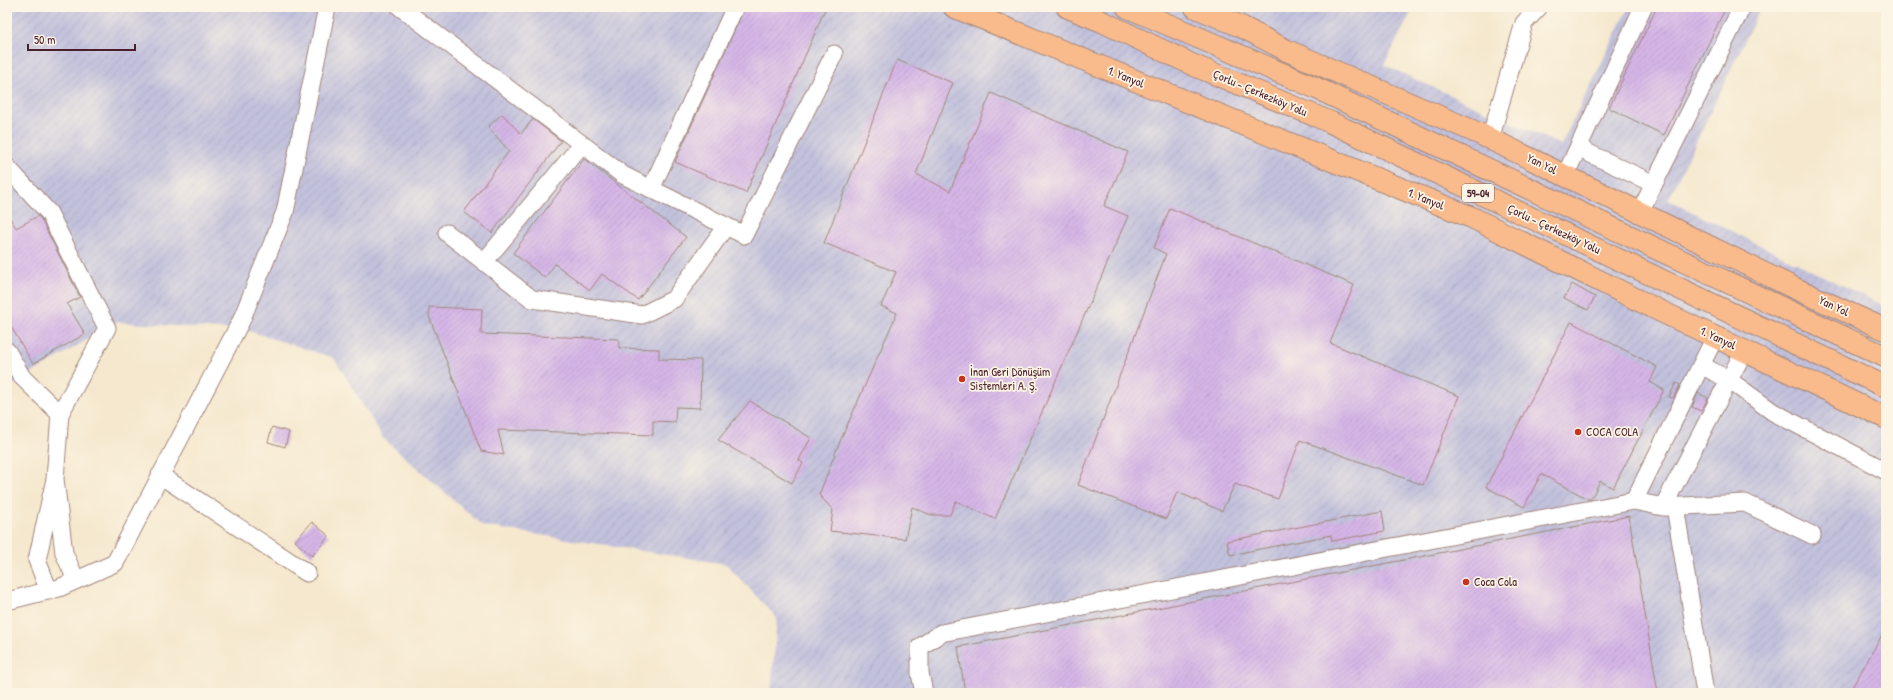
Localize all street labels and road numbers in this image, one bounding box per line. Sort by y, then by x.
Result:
street label: 1. Yanyol [1105,61,1148,92]
street label: Çorlu - Çerkezköy Yolu [1210,65,1310,120]
street label: Yan Yol [1524,149,1561,178]
street label: 1. Yanyol [1405,183,1448,214]
road number: 59-04 [1462,184,1494,202]
street label: Çorlu - Çerkezköy Yolu [1505,199,1604,258]
street label: Yan Yol [1816,291,1853,320]
street label: 1. Yanyol [1697,322,1740,354]

